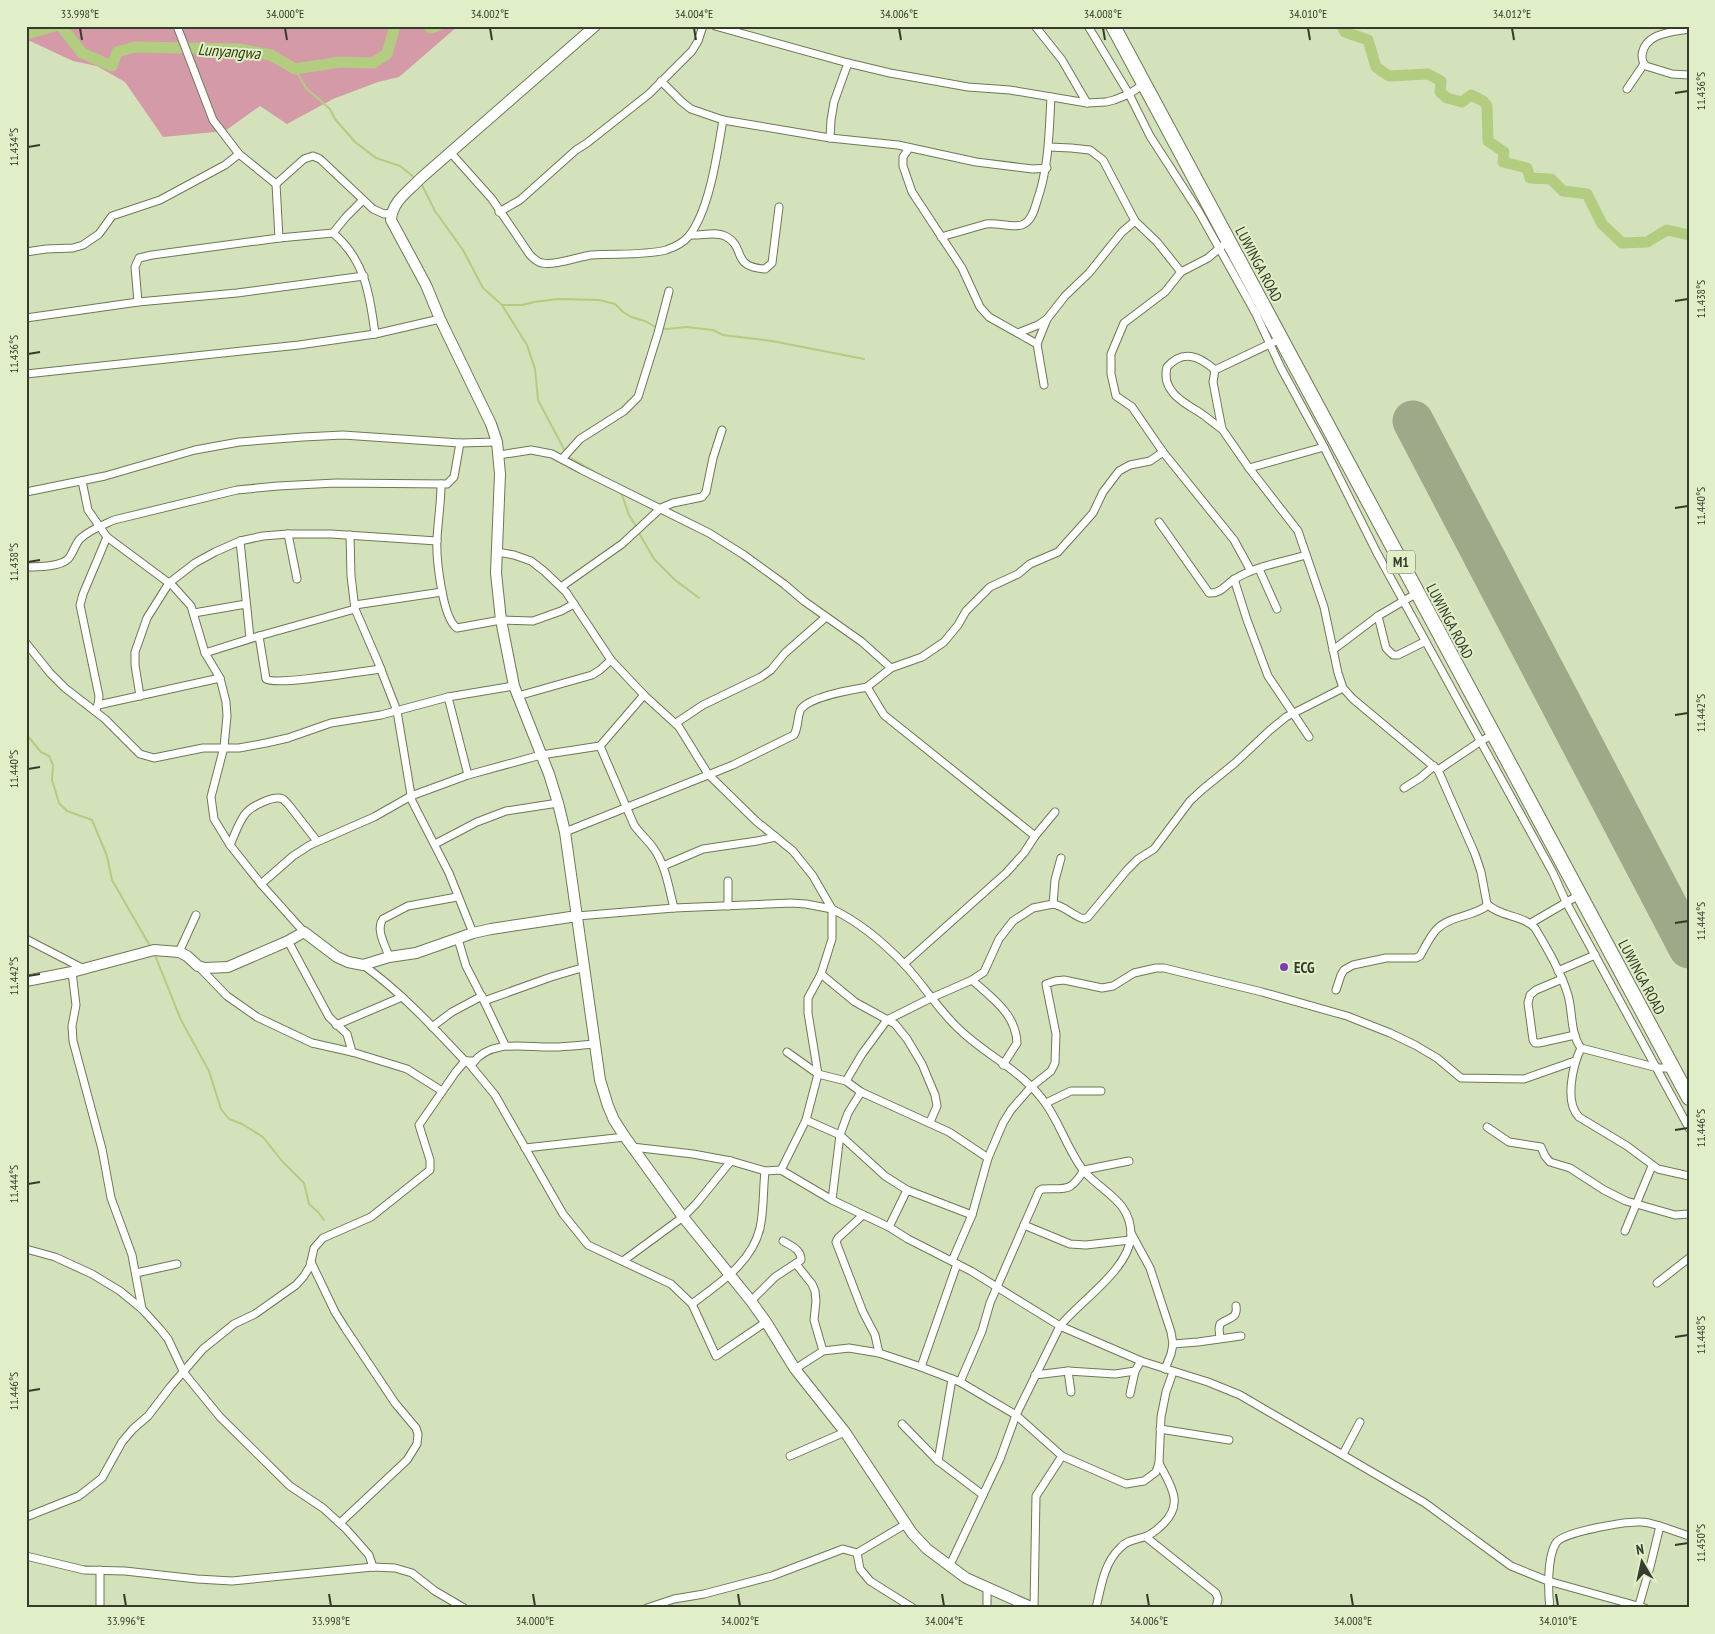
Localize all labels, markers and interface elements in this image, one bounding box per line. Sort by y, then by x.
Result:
text: 33.998°E [61,6,99,21]
text: 34.000°E [266,6,304,21]
text: 34.002°E [471,6,509,21]
text: 34.004°E [675,6,713,21]
text: 34.006°E [880,6,918,21]
text: 34.008°E [1084,6,1122,21]
text: 34.010°E [1289,6,1327,21]
text: 34.012°E [1493,6,1531,21]
water label: Lunyangwa [197,39,263,63]
text: 11.436°S [1693,72,1708,110]
text: 11.434°S [6,128,21,166]
street label: LUWINGA ROAD [1231,223,1287,305]
text: 11.438°S [1693,280,1708,318]
text: 11.436°S [6,335,21,373]
text: 11.440°S [1693,487,1708,525]
text: 11.438°S [6,543,21,581]
road number: M1 [1387,550,1415,574]
street label: LUWINGA ROAD [1422,580,1478,662]
text: 11.442°S [1693,694,1708,732]
text: 11.440°S [6,750,21,788]
text: 11.444°S [1693,902,1708,940]
street label: LUWINGA ROAD [1614,936,1670,1018]
text: 11.442°S [6,957,21,995]
place label: ECG [1294,958,1315,977]
marker: ECG [1278,961,1290,973]
text: 11.446°S [1693,1109,1708,1147]
text: 11.444°S [6,1165,21,1203]
text: 11.448°S [1693,1316,1708,1354]
text: 11.446°S [6,1372,21,1410]
text: 11.450°S [1693,1524,1708,1562]
north arrow [1618,1536,1668,1586]
text: N [1635,1540,1645,1559]
text: 33.996°E [107,1613,145,1628]
text: 33.998°E [312,1613,350,1628]
text: 34.000°E [516,1613,554,1628]
text: 34.002°E [721,1613,759,1628]
text: 34.004°E [925,1613,963,1628]
text: 34.006°E [1130,1613,1168,1628]
text: 34.008°E [1334,1613,1372,1628]
text: 34.010°E [1539,1613,1577,1628]

